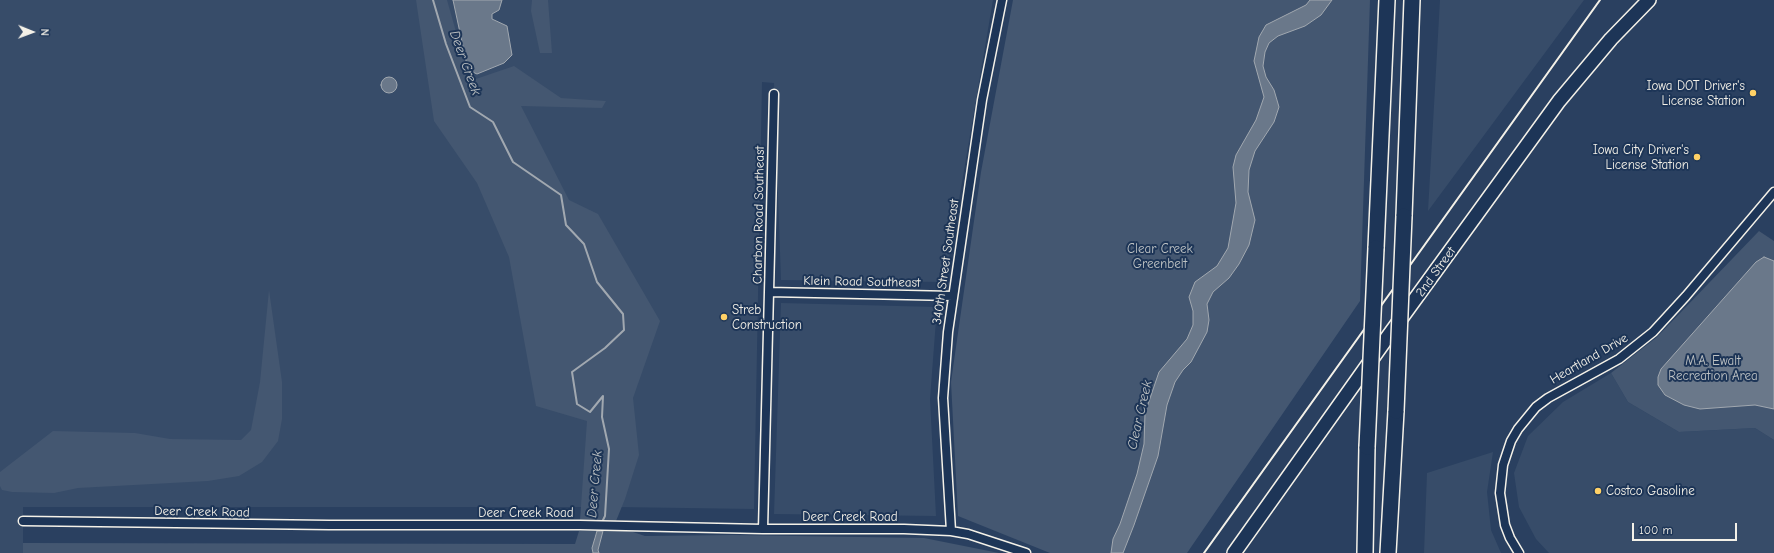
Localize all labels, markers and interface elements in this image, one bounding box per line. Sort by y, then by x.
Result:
north arrow [12,12,52,52]
water label: Deer Creek [446,28,484,98]
text: N [38,29,51,36]
place label: Iowa DOT Driver's License Station [1646,78,1745,109]
marker: Iowa DOT Driver's License Station [1748,88,1758,98]
place label: Iowa City Driver's License Station [1593,142,1689,173]
street label: Charbon Road Southeast [750,146,768,284]
marker: Iowa City Driver's License Station [1692,152,1702,162]
street label: 340th Street Southeast [929,198,963,326]
park label: Clear Creek Greenbelt [1127,241,1193,272]
street label: 2nd Street [1413,244,1459,300]
street label: Klein Road Southeast [803,273,921,291]
place label: Streb Construction [732,302,802,333]
marker: Streb Construction [719,312,729,322]
street label: Heartland Drive [1547,330,1631,388]
park label: M.A. Ewalt Recreation Area [1668,353,1758,384]
water label: Clear Creek [1124,379,1156,451]
water label: Deer Creek [584,450,606,518]
place label: Costco Gasoline [1606,483,1695,499]
marker: Costco Gasoline [1593,486,1603,496]
street label: Deer Creek Road [154,503,250,521]
street label: Deer Creek Road [478,505,574,521]
street label: Deer Creek Road [802,509,898,525]
scale bar [1634,515,1739,541]
text: 100 m [1639,523,1672,537]

